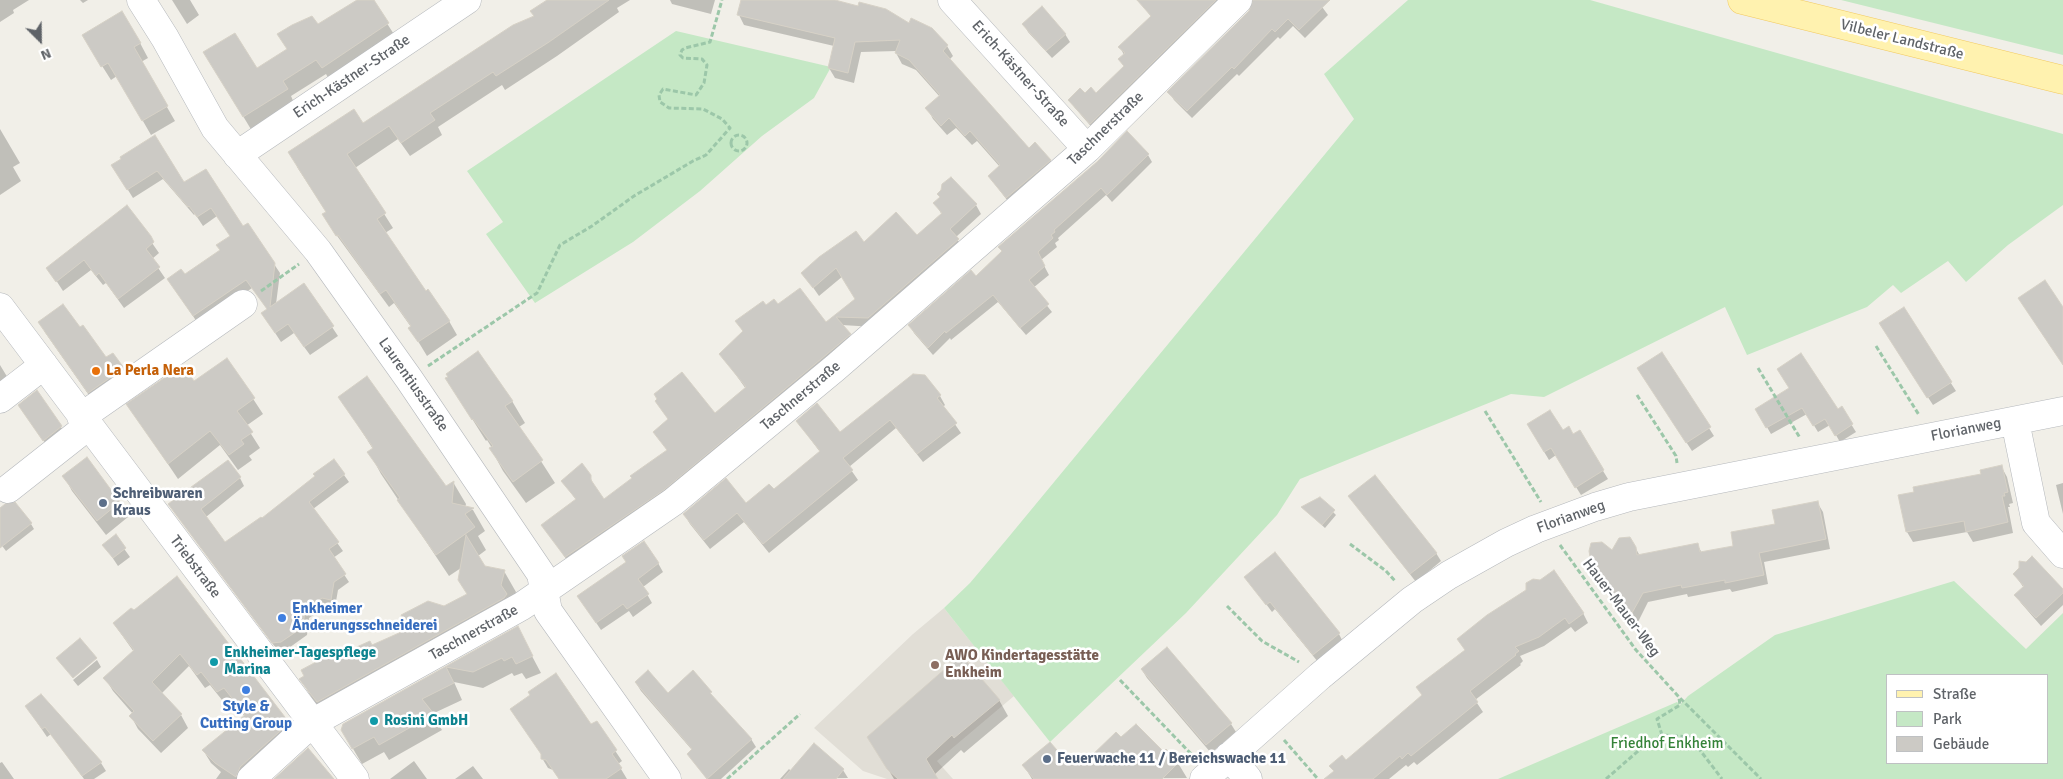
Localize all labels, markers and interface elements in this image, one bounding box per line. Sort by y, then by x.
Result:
north arrow [15,15,65,65]
street label: Vilbeler Landstraße [1839,16,1965,64]
street label: Erich-Kästner-Straße [967,17,1073,131]
street label: Erich-Kästner-Straße [290,31,414,123]
text: N [38,45,54,64]
street label: Taschnerstraße [1064,88,1148,170]
street label: Laurentiusstraße [374,335,452,435]
street label: Taschnerstraße [757,357,845,435]
place label: La Perla Nera [106,362,194,380]
marker: La Perla Nera [90,365,102,377]
street label: Florianweg [1929,414,2003,446]
place label: Schreibwaren Kraus [113,485,203,520]
street label: Florianweg [1534,496,1608,538]
marker: Schreibwaren Kraus [97,497,109,509]
street label: Triebstraße [166,532,224,602]
street label: Hauer-Mauer-Weg [1578,555,1664,661]
place label: Enkheimer Änderungsschneiderei [292,600,438,635]
street label: Taschnerstraße [427,601,521,665]
marker: Enkheimer Änderungsschneiderei [276,612,288,624]
place label: Enkheimer-Tagespflege Marina [224,644,376,679]
place label: AWO Kindertagesstätte Enkheim [945,647,1099,682]
marker: Enkheimer-Tagespflege Marina [208,656,220,668]
marker: AWO Kindertagesstätte Enkheim [929,659,941,671]
legend [1886,674,2048,764]
marker: Style & Cutting Group [240,684,252,696]
text: Straße [1933,685,1977,703]
place label: Style & Cutting Group [200,698,292,733]
text: Park [1933,710,1962,728]
place label: Rosini GmbH [384,712,468,730]
marker: Rosini GmbH [368,715,380,727]
park label: Friedhof Enkheim [1611,735,1723,753]
text: Gebäude [1933,735,1989,753]
place label: Feuerwache 11 / Bereichswache 11 [1057,750,1286,768]
marker: Feuerwache 11 / Bereichswache 11 [1041,753,1053,765]

